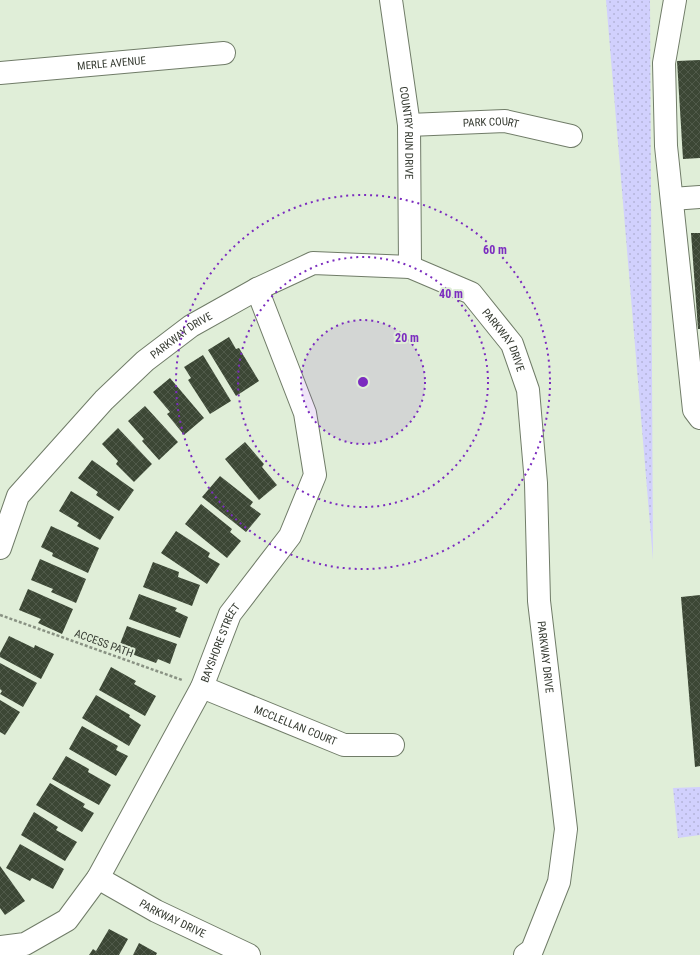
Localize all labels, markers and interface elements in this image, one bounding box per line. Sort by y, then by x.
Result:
street label: MERLE AVENUE [77,54,147,73]
street label: COUNTRY RUN DRIVE [397,86,415,180]
street label: PARK COURT [463,115,520,131]
text: 60 m [483,243,507,257]
text: 40 m [439,287,463,301]
street label: PARKWAY DRIVE [479,306,527,374]
street label: PARKWAY DRIVE [148,309,215,362]
text: 20 m [395,331,419,345]
centre of rings [356,375,370,389]
street label: BAYSHORE STREET [198,601,243,684]
street label: PARKWAY DRIVE [534,620,556,694]
street label: ACCESS PATH [73,627,135,660]
street label: MCCLELLAN COURT [252,703,339,748]
street label: PARKWAY DRIVE [137,897,208,941]

